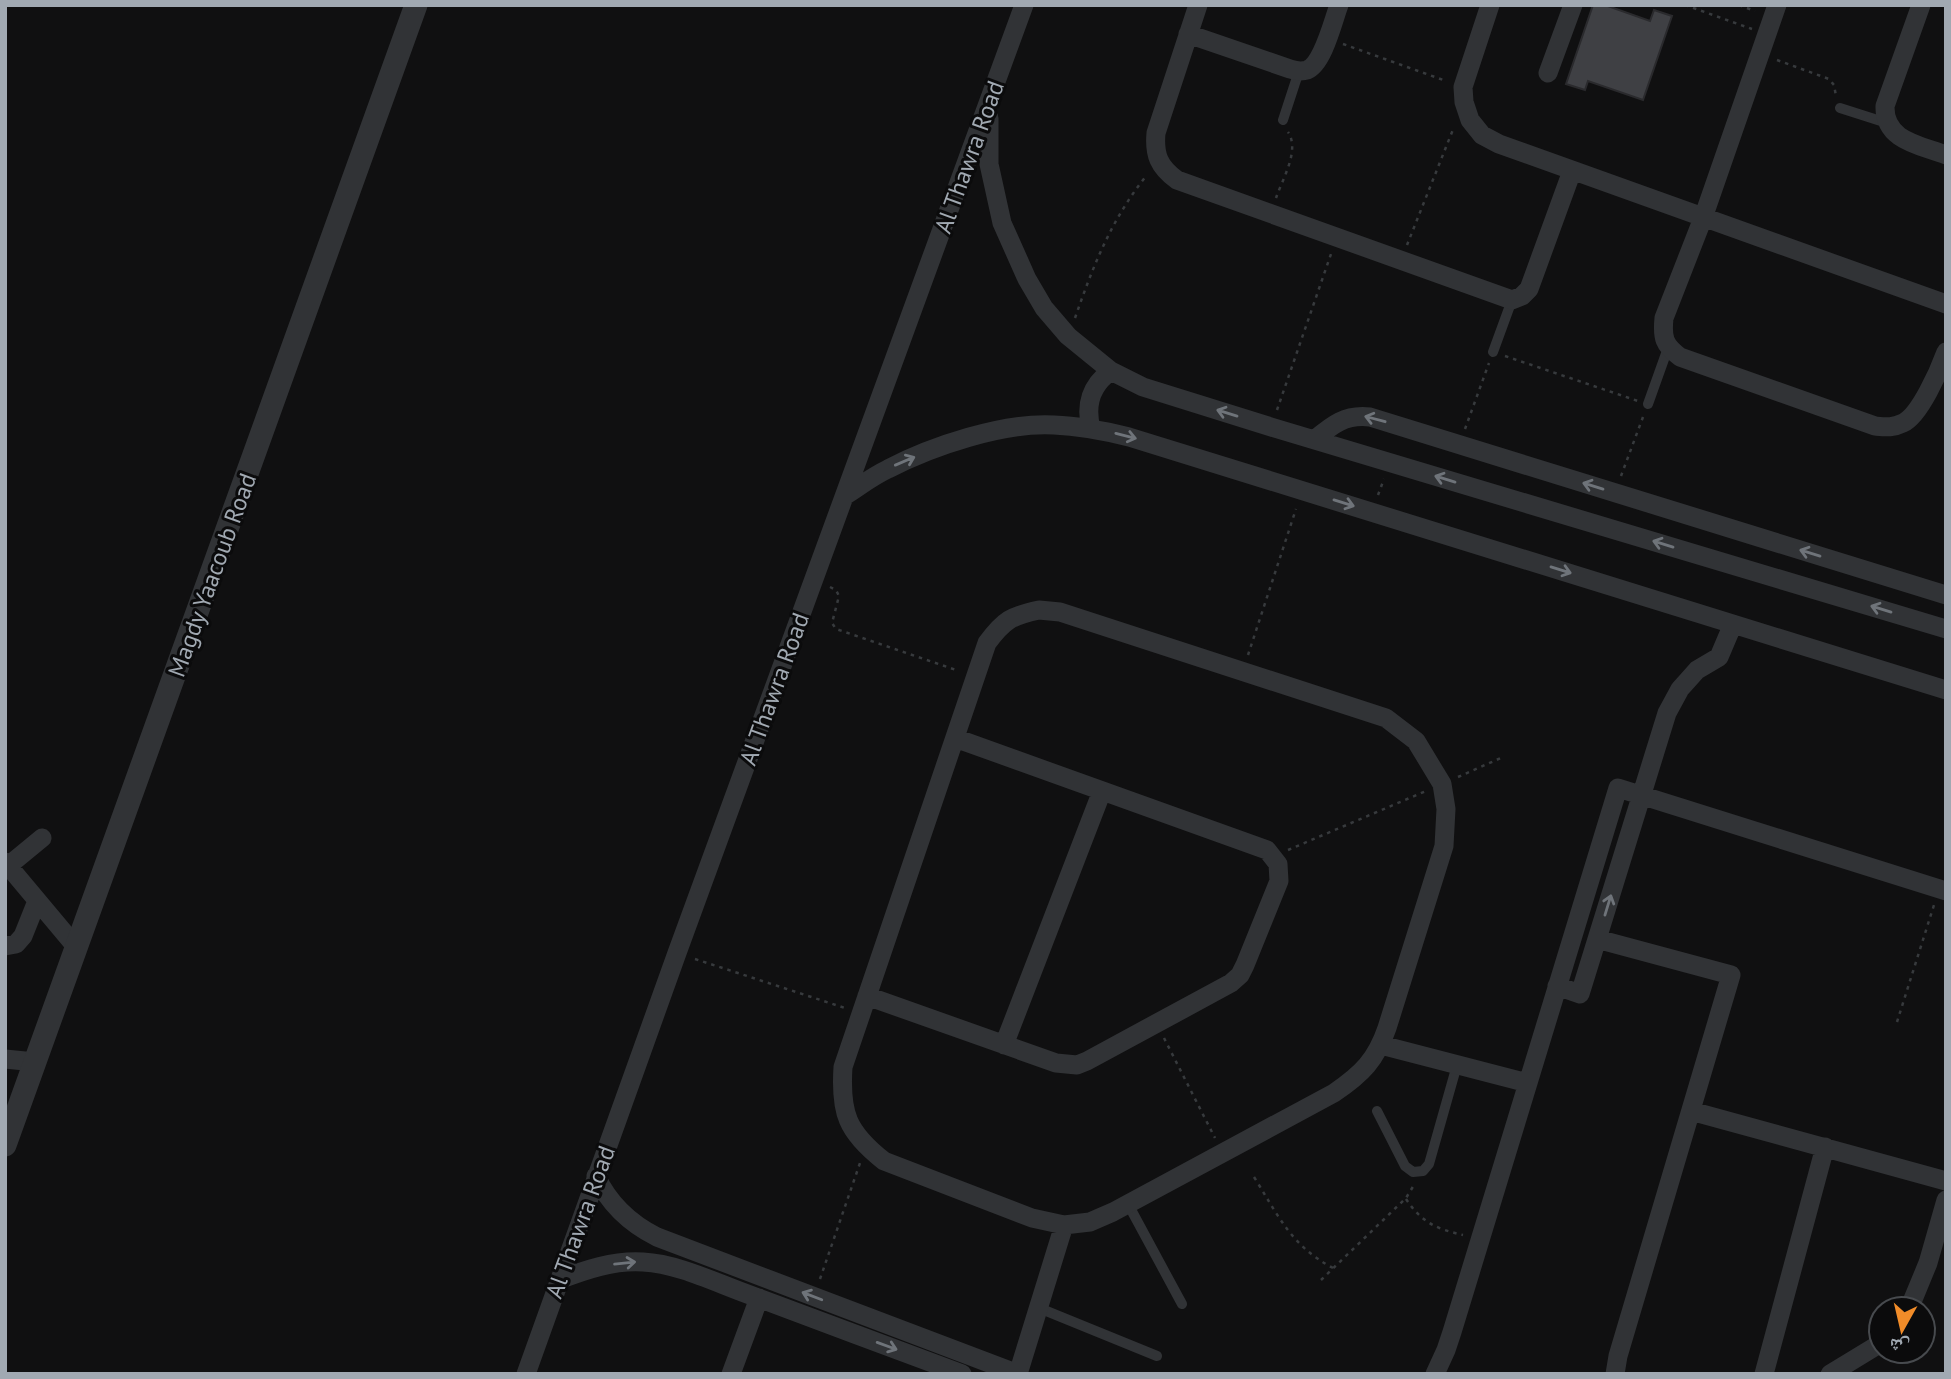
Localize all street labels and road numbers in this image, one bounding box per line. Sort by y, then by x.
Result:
street label: Al Thawra Road [927,77,1011,237]
street label: Magdy Yaacoub Road [161,469,263,681]
street label: Al Thawra Road [732,609,816,769]
street label: Al Thawra Road [538,1142,622,1302]

